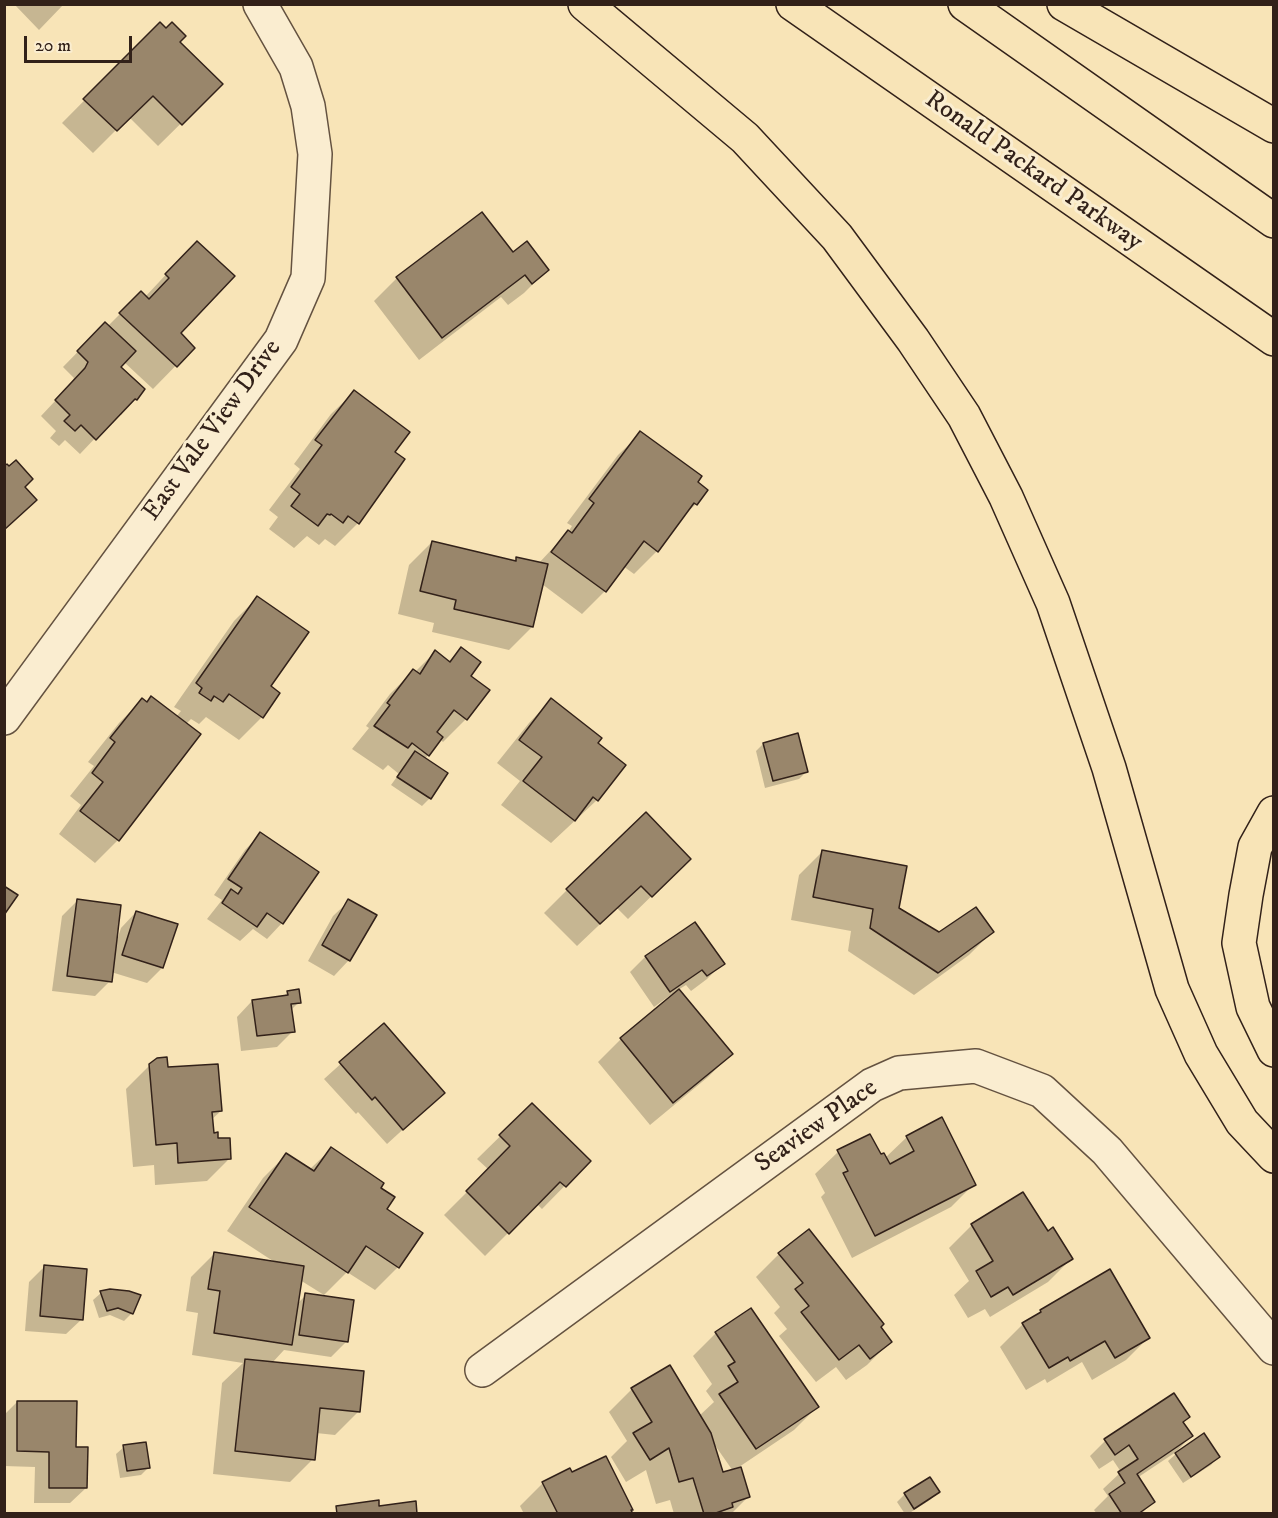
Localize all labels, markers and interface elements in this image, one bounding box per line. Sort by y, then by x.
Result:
scale bar [27,24,135,62]
text: 20 m [35,35,71,57]
street label: Ronald Packard Parkway [918,85,1148,259]
street label: East Vale View Drive [137,335,289,527]
street label: Seaview Place [750,1073,884,1181]

